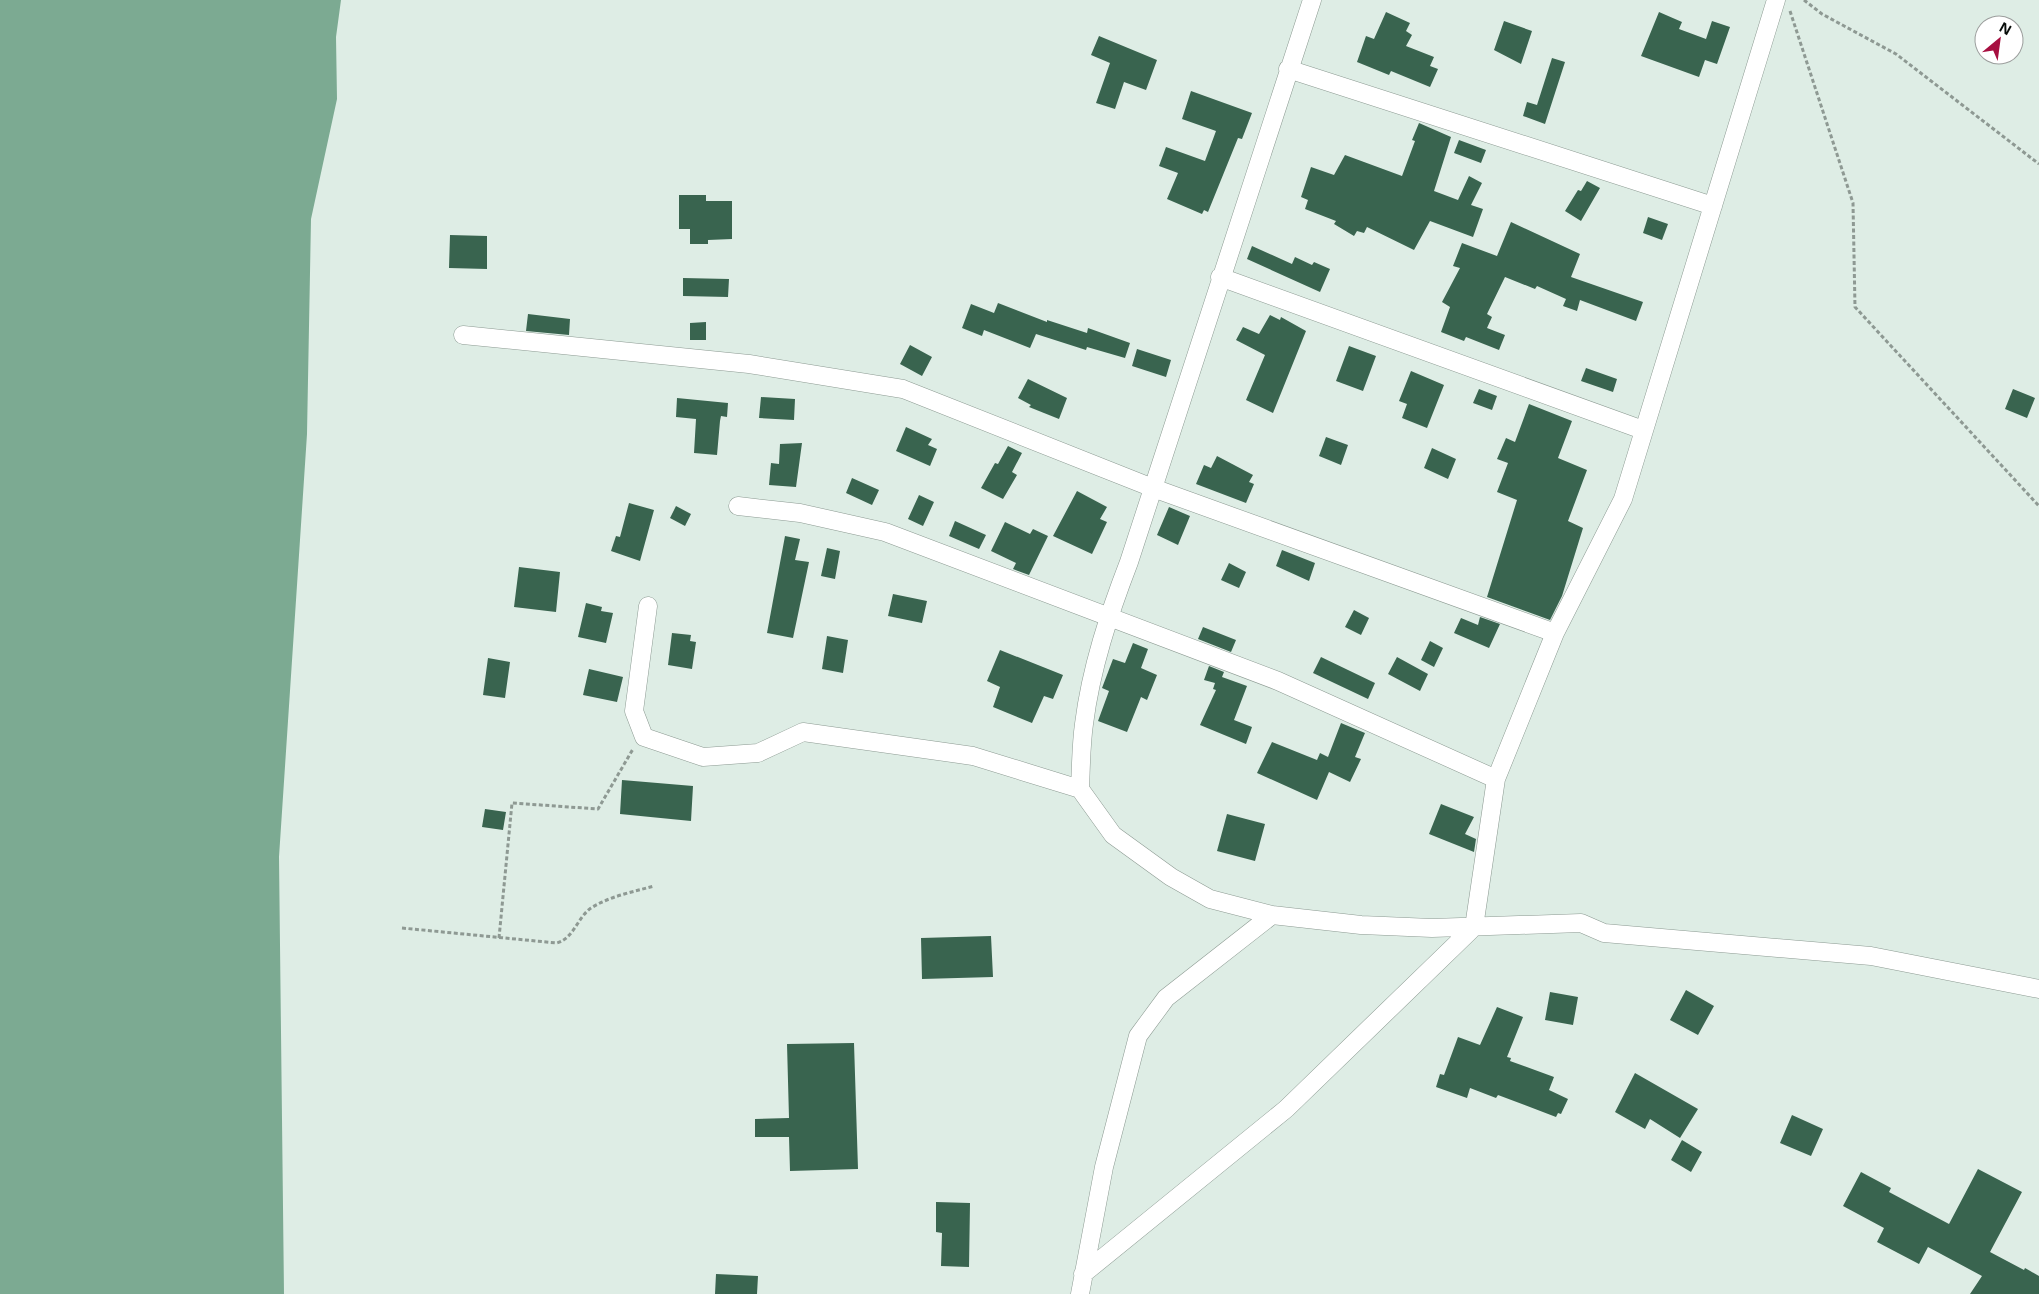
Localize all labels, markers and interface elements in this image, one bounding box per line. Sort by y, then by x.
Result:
north arrow [1974,15,2024,65]
text: N [1996,17,2015,39]

